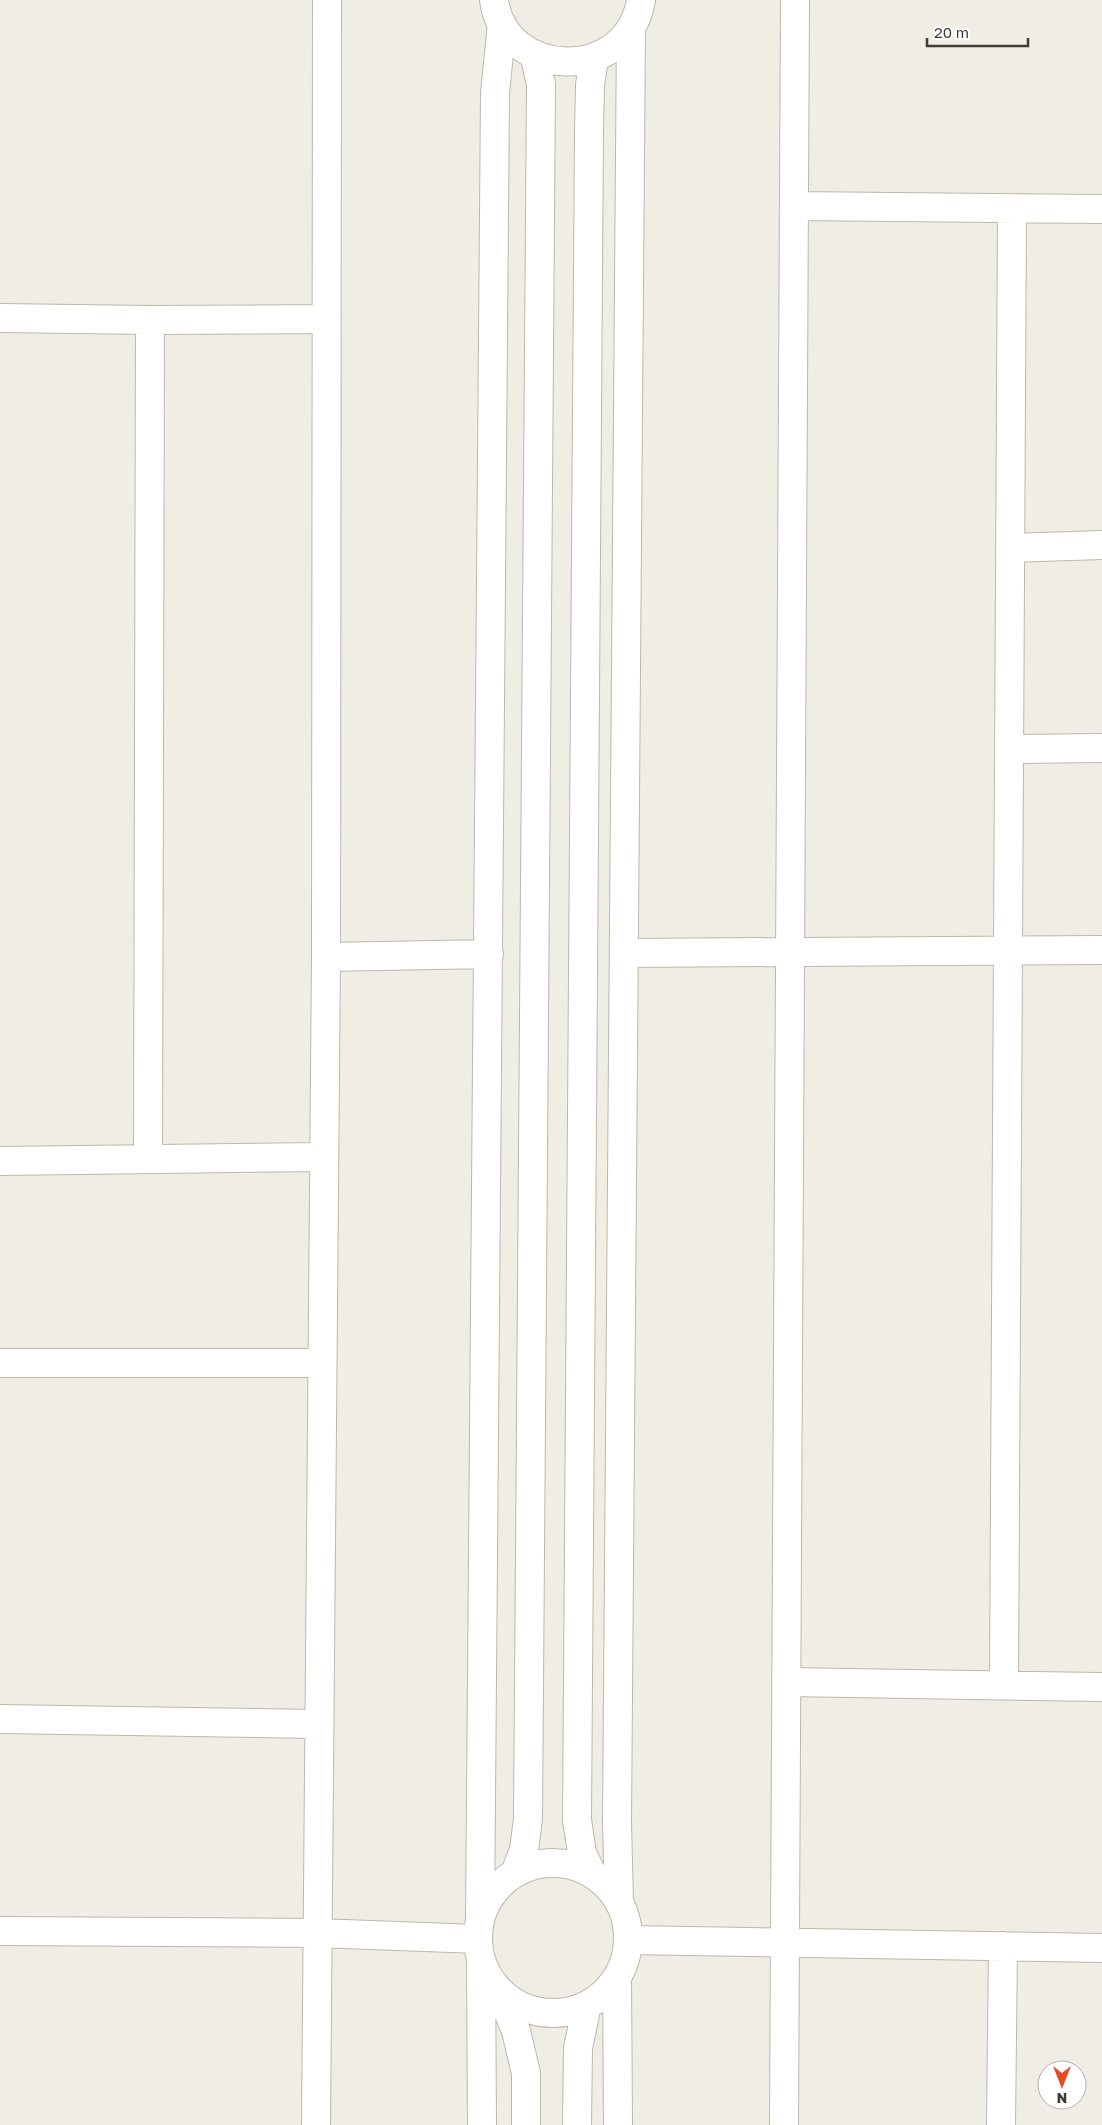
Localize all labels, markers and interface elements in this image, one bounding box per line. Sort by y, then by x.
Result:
scale bar [927,15,1028,47]
text: 20 m [934,23,969,41]
north arrow [1037,2060,1087,2110]
text: N [1057,2090,1067,2107]

